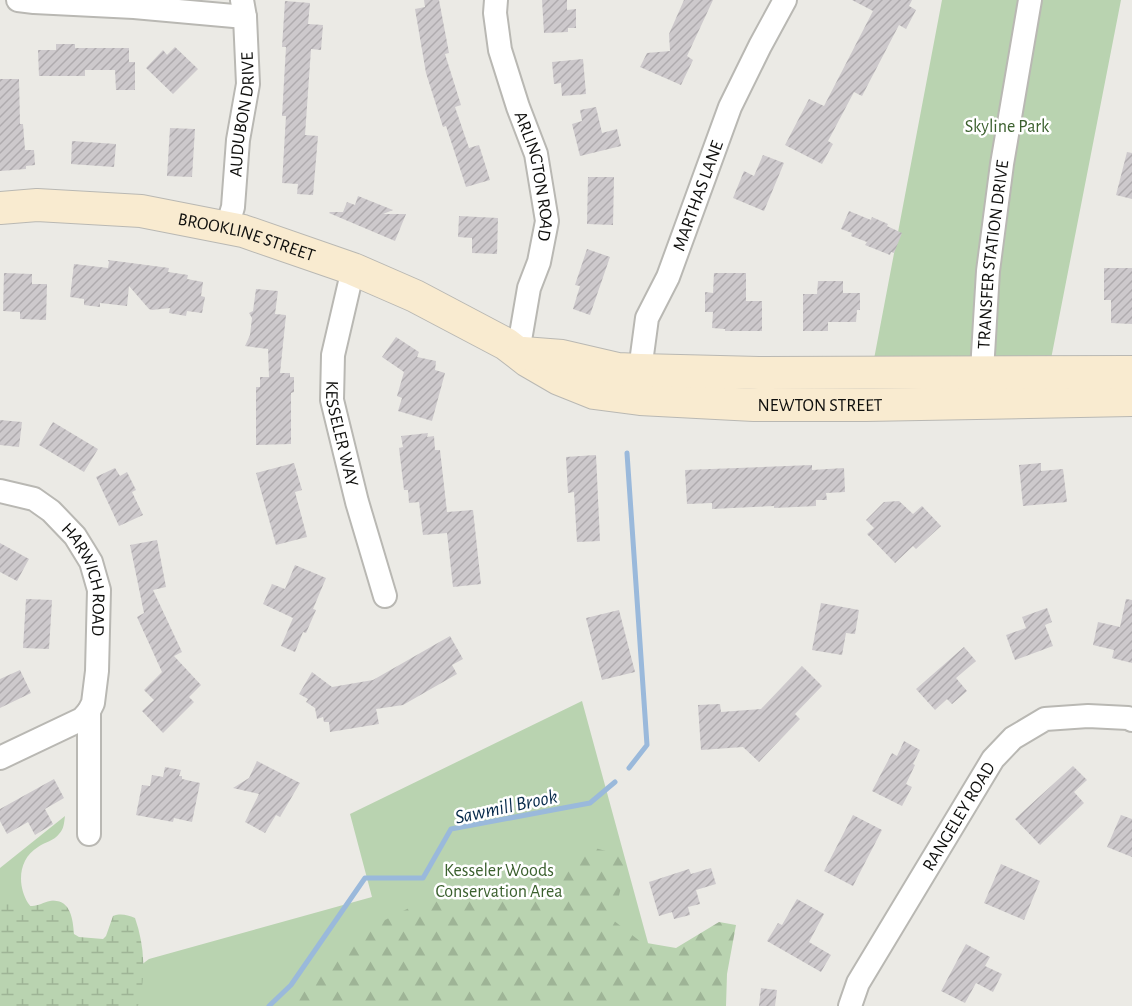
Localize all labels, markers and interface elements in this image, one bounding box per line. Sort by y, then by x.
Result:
street label: AUDUBON DRIVE [227,51,258,178]
street label: ARLINGTON ROAD [510,109,555,242]
park label: Skyline Park [965,118,1050,136]
street label: MARTHAS LANE [670,138,727,254]
street label: TRANSFER STATION DRIVE [975,159,1012,350]
street label: BROOKLINE STREET [176,210,317,265]
street label: KESSELER WAY [322,380,361,489]
street label: NEWTON STREET [757,397,883,415]
street label: HARWICH ROAD [58,520,107,636]
street label: RANGELEY ROAD [920,759,999,874]
water label: Sawmill Brook [453,786,559,828]
park label: Kesseler Woods Conservation Area [435,862,563,901]

